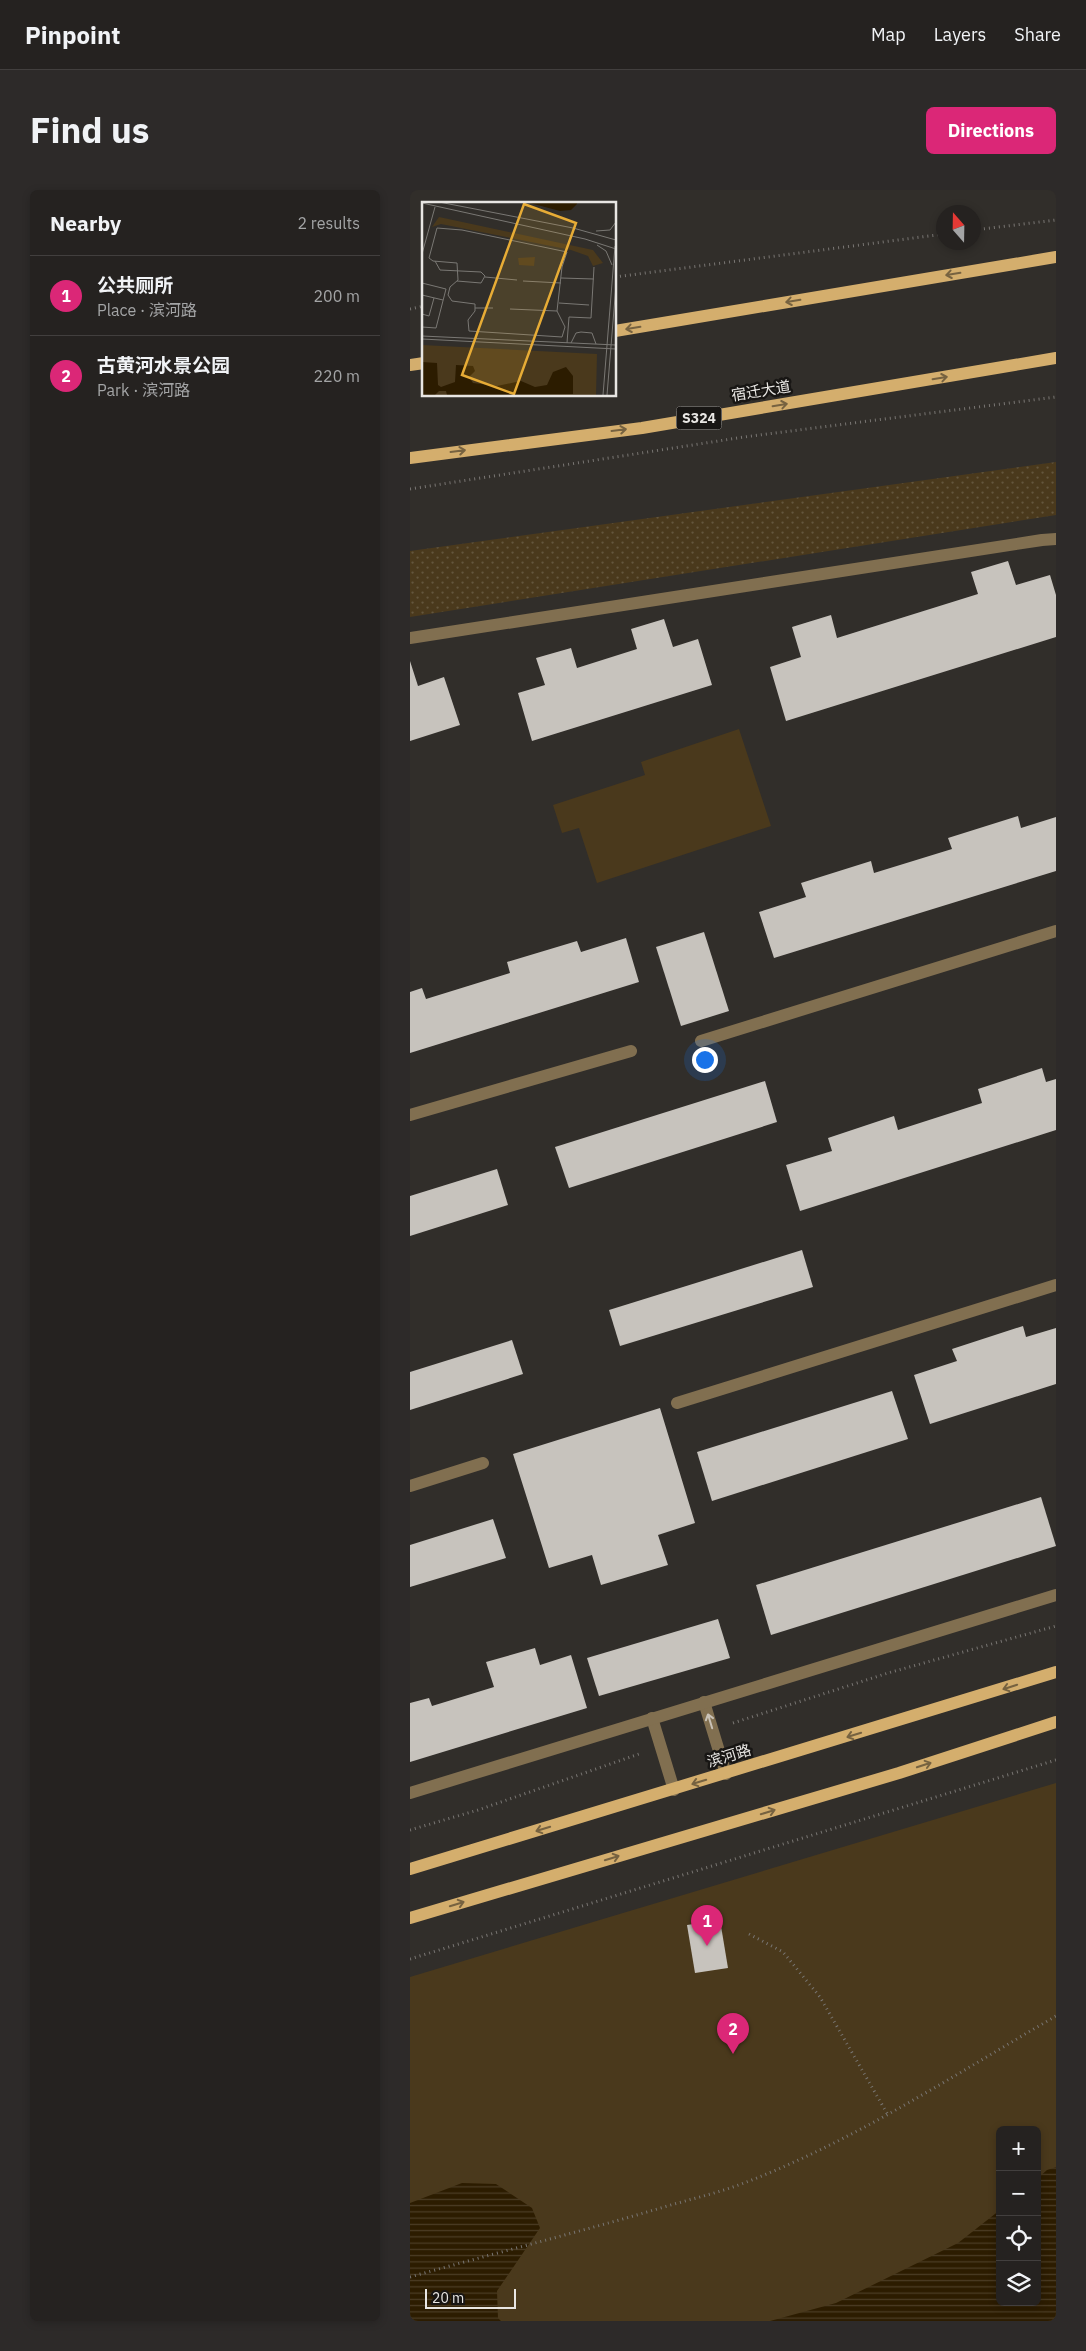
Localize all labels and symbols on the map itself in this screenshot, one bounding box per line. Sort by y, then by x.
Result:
inset map [422,202,616,396]
north arrow [936,205,981,250]
one-way arrow [946,270,962,280]
one-way arrow [785,296,801,306]
one-way arrow [625,323,641,333]
one-way arrow [932,372,948,382]
street label: 宿迁大道 [730,376,792,405]
one-way arrow [772,399,788,409]
road number: S324 [676,407,722,430]
one-way arrow [611,425,627,435]
one-way arrow [450,446,466,456]
your location [692,1047,718,1073]
one-way arrow [1002,1682,1018,1692]
one-way arrow [704,1714,714,1730]
one-way arrow [847,1731,863,1741]
street label: 滨河路 [705,1740,753,1771]
one-way arrow [915,1759,931,1769]
one-way arrow [691,1778,707,1788]
one-way arrow [760,1806,776,1816]
one-way arrow [536,1825,552,1835]
one-way arrow [604,1853,620,1863]
one-way arrow [448,1899,464,1909]
pin: 1 [691,1905,723,1946]
pin: 2 [717,2013,749,2054]
scale bar [425,2286,516,2309]

